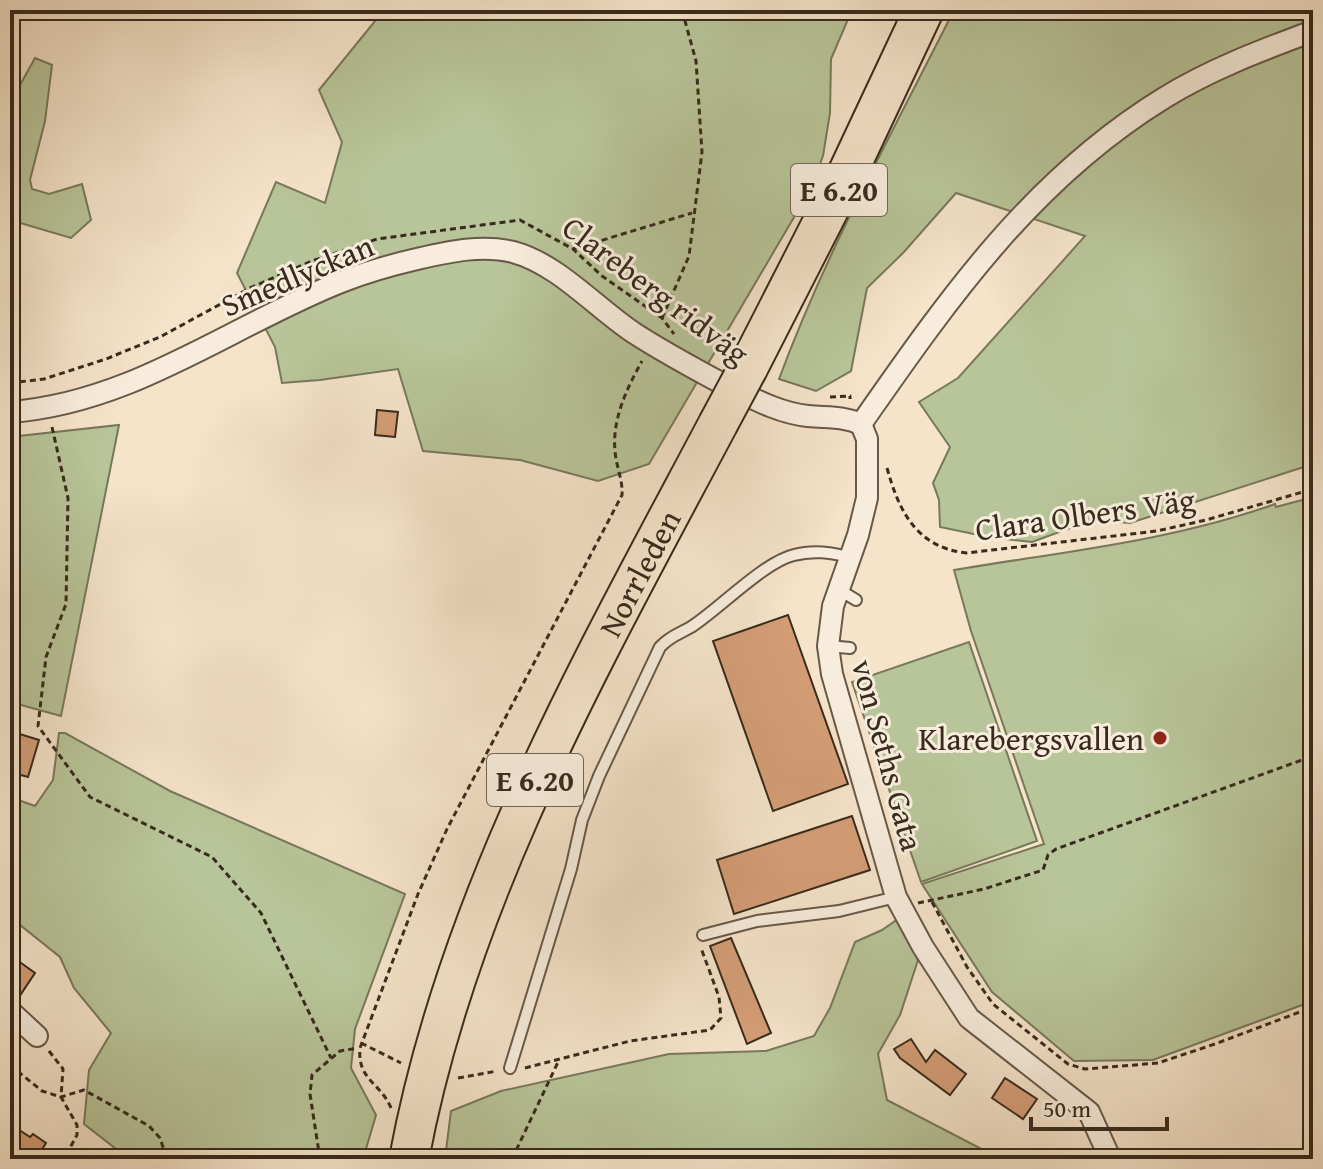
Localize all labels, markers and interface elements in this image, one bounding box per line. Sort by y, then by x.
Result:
road number: E 6.20 [791,164,887,216]
street label: Clareberg ridväg [553,204,759,376]
street label: Smedlyckan [213,222,381,328]
street label: Clara Olbers Väg [972,475,1198,553]
street label: Norrleden [586,501,692,645]
street label: von Seths Gata [840,654,936,856]
place label: Klarebergsvallen [918,715,1144,762]
marker: Klarebergsvallen [1151,729,1169,747]
road number: E 6.20 [487,754,583,806]
scale bar [1031,1081,1167,1131]
text: 50 m [1043,1091,1091,1126]

